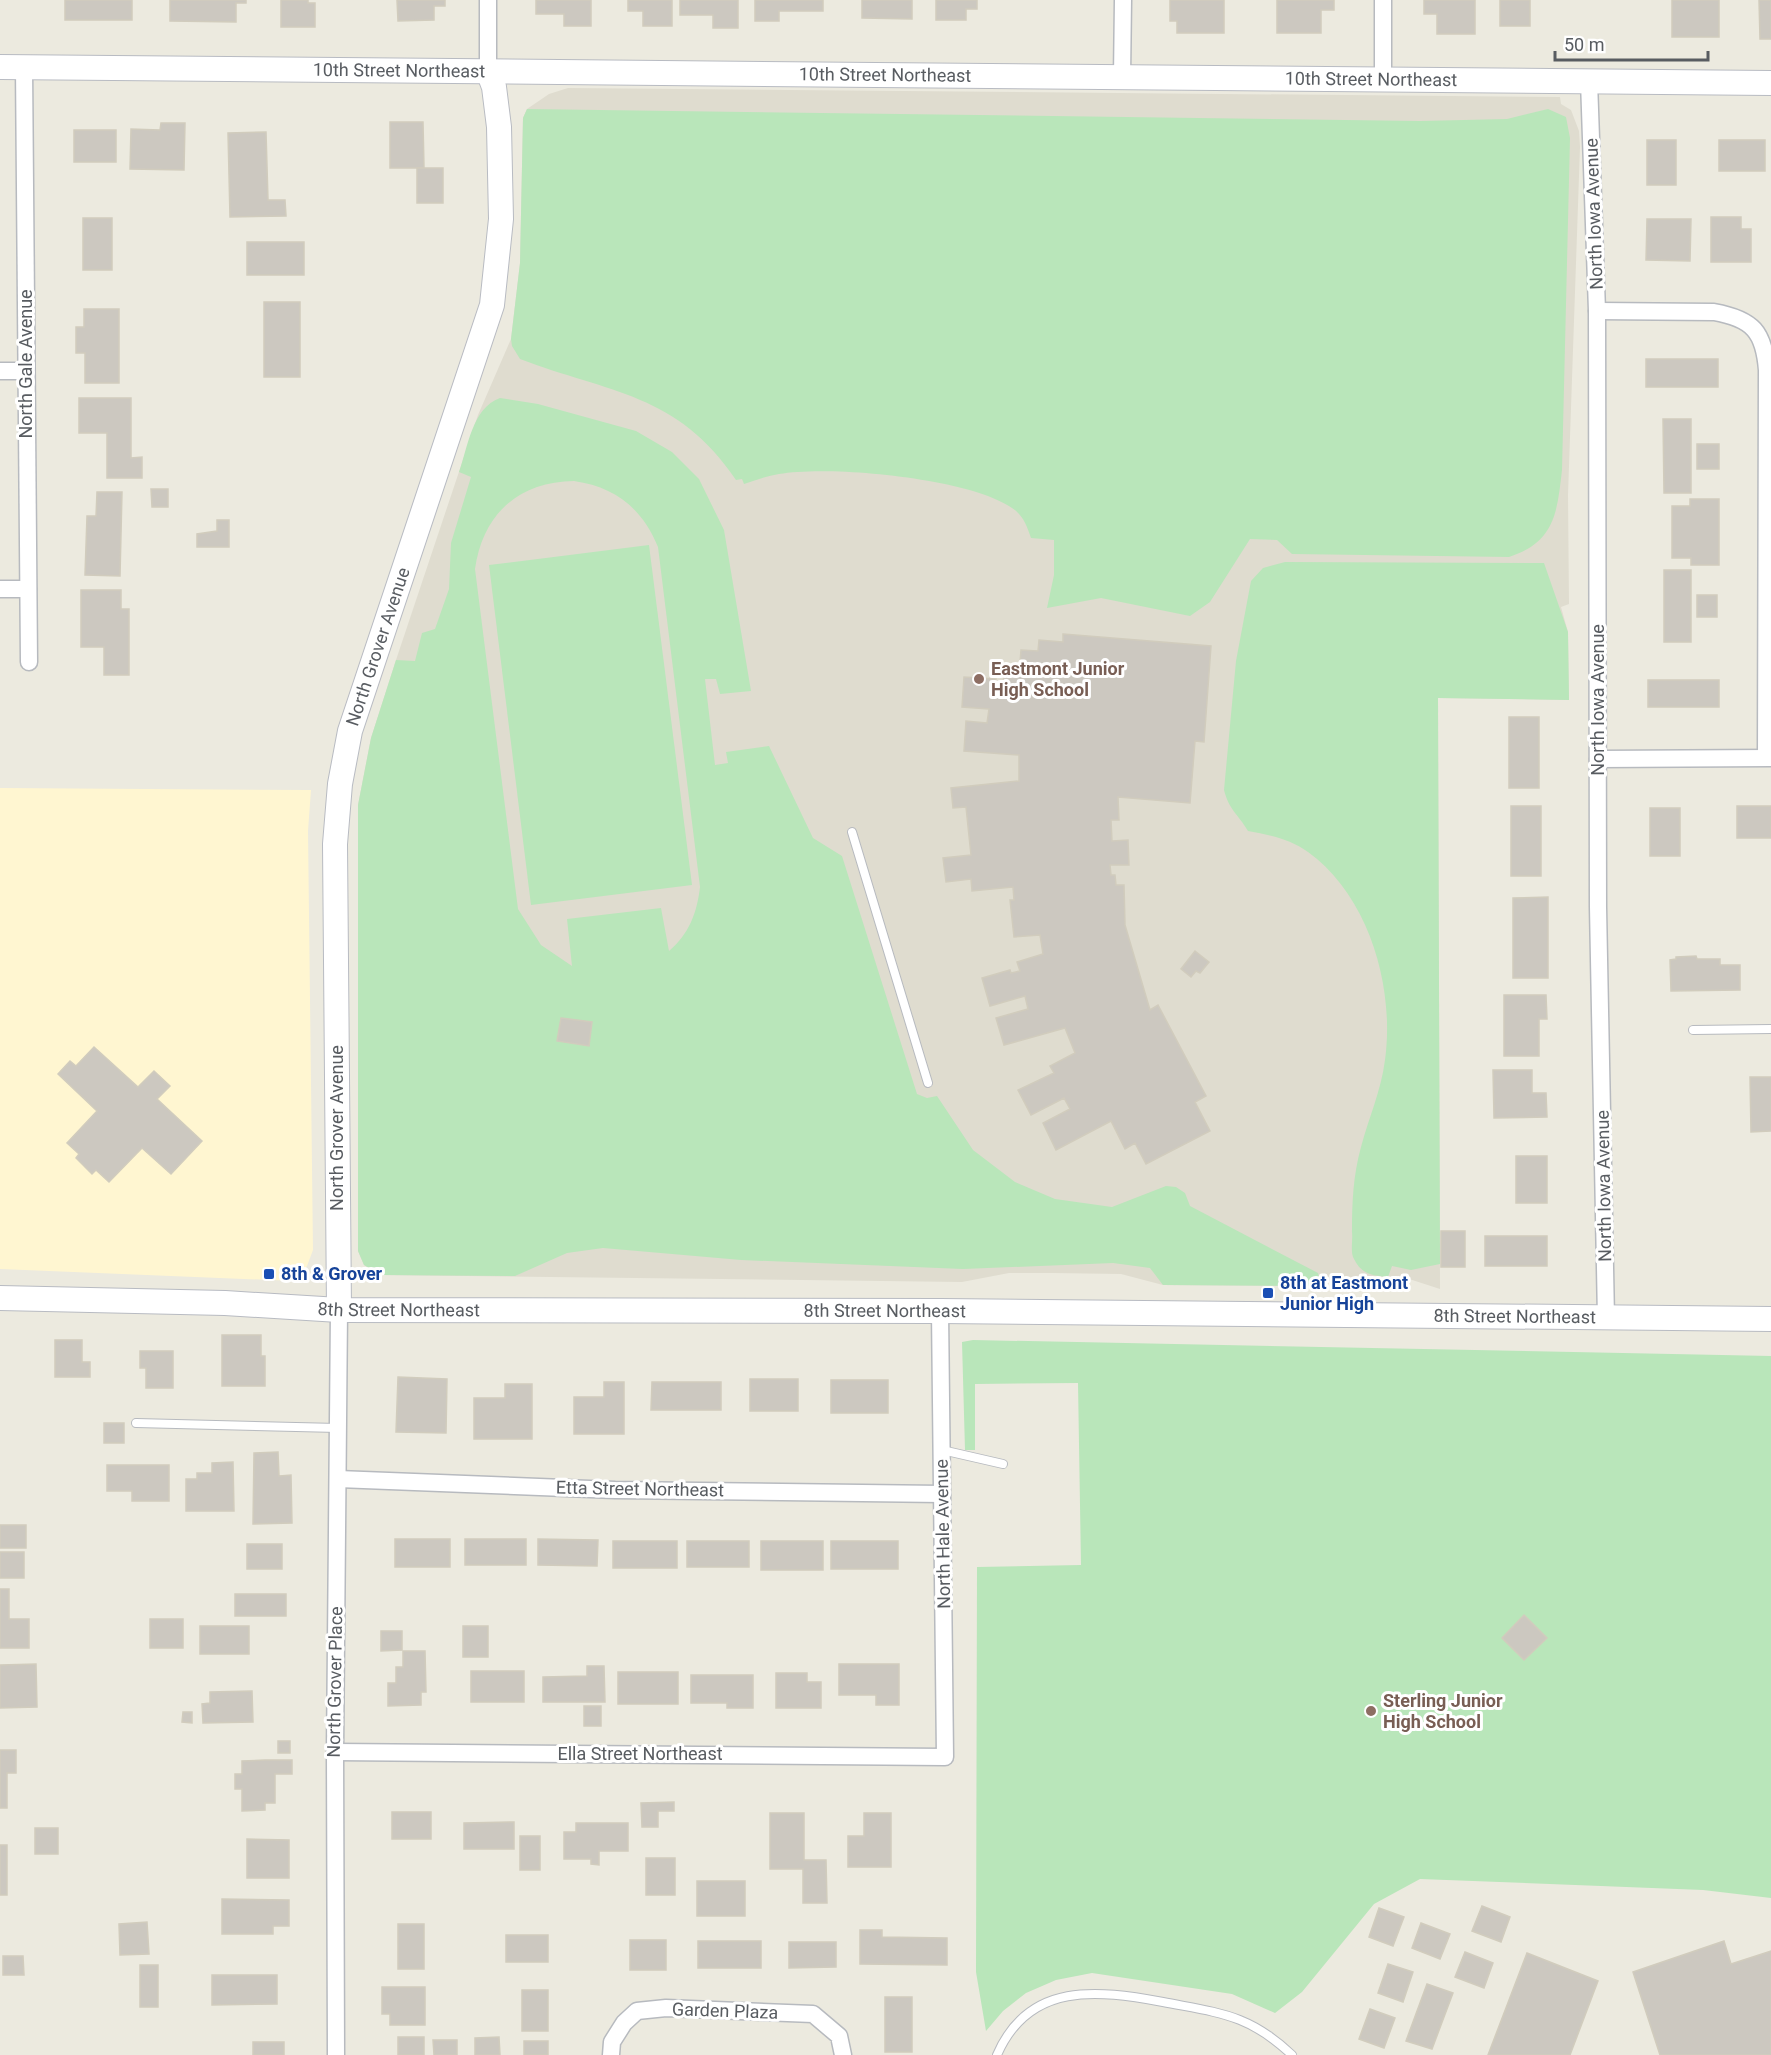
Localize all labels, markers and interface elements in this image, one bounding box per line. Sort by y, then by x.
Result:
scale bar [1555,24,1708,62]
text: 50 m [1564,34,1604,55]
street label: 10th Street Northeast [313,59,485,81]
street label: 10th Street Northeast [799,63,971,86]
street label: 10th Street Northeast [1285,68,1457,90]
street label: North Iowa Avenue [1580,138,1607,290]
street label: North Gale Avenue [15,289,36,439]
street label: North Grover Avenue [341,565,414,729]
street label: North Iowa Avenue [1587,624,1608,776]
place label: Eastmont Junior High School [991,658,1125,700]
marker: Eastmont Junior High School [972,672,986,686]
street label: North Grover Avenue [326,1045,347,1211]
street label: North Iowa Avenue [1592,1110,1615,1262]
place label: 8th & Grover [281,1263,383,1284]
marker: 8th & Grover [262,1267,276,1281]
place label: 8th at Eastmont Junior High [1280,1272,1408,1314]
marker: 8th at Eastmont Junior High [1261,1286,1275,1300]
street label: 8th Street Northeast [317,1298,480,1320]
street label: 8th Street Northeast [804,1300,966,1321]
street label: 8th Street Northeast [1433,1305,1596,1327]
street label: North Hale Avenue [931,1459,954,1609]
street label: Etta Street Northeast [556,1477,724,1500]
street label: North Grover Place [323,1606,346,1758]
place label: Sterling Junior High School [1383,1690,1503,1732]
marker: Sterling Junior High School [1364,1704,1378,1718]
street label: Ella Street Northeast [557,1743,723,1764]
street label: Garden Plaza [672,1998,779,2023]

